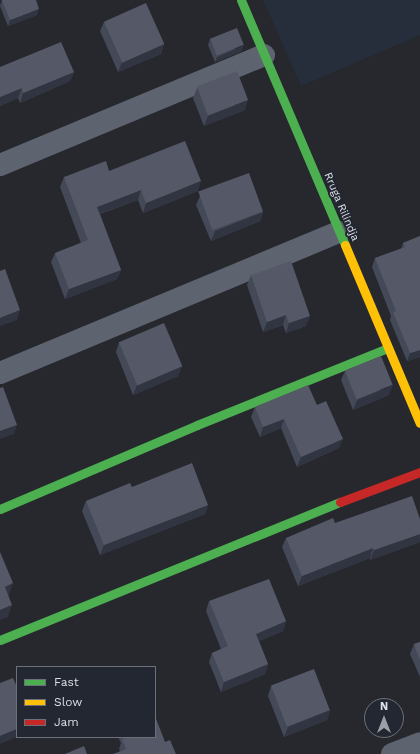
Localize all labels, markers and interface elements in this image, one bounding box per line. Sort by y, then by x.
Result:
street label: Rruga Rilindja [321,171,361,243]
legend [16,666,156,738]
text: Fast [54,675,79,689]
text: Slow [54,695,82,709]
north arrow [364,698,404,738]
text: N [380,700,388,713]
text: Jam [54,715,79,729]

